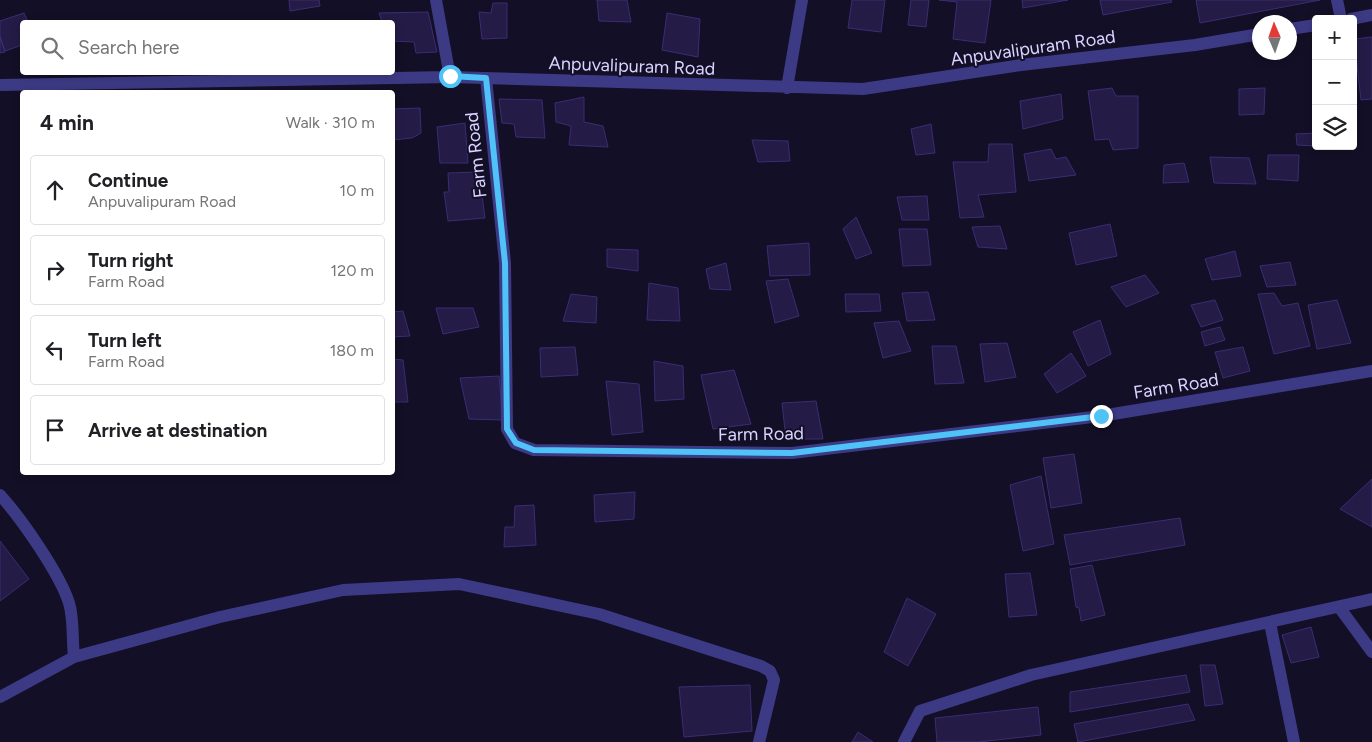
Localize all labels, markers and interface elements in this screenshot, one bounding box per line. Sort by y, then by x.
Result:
north arrow [1252,15,1297,60]
map controls [1312,15,1357,150]
button: + [1312,15,1357,60]
search box [20,20,395,75]
street label: Anpuvalipuram Road [949,26,1117,70]
icon: search [38,34,66,62]
text: Search here [78,36,180,59]
street label: Anpuvalipuram Road [548,52,716,80]
button: − [1312,60,1357,105]
route start [439,65,462,88]
button: layers [1312,105,1357,150]
text: 4 min [40,110,94,135]
street label: Farm Road [461,111,491,199]
text: Walk · 310 m [286,113,375,132]
text: Continue [88,169,168,192]
icon: ahead [41,176,69,204]
text: 10 m [340,181,374,200]
text: Anpuvalipuram Road [88,192,236,211]
text: Turn right [88,249,174,272]
icon: right [41,256,69,284]
text: 120 m [331,261,374,280]
text: Farm Road [88,272,165,291]
text: Turn left [88,329,162,352]
icon: left [41,336,69,364]
text: 180 m [330,341,374,360]
text: Farm Road [88,352,165,371]
street label: Farm Road [1132,368,1220,404]
route end [1090,405,1113,428]
icon: arrive [41,416,69,444]
text: Arrive at destination [88,419,267,442]
street label: Farm Road [718,422,804,446]

